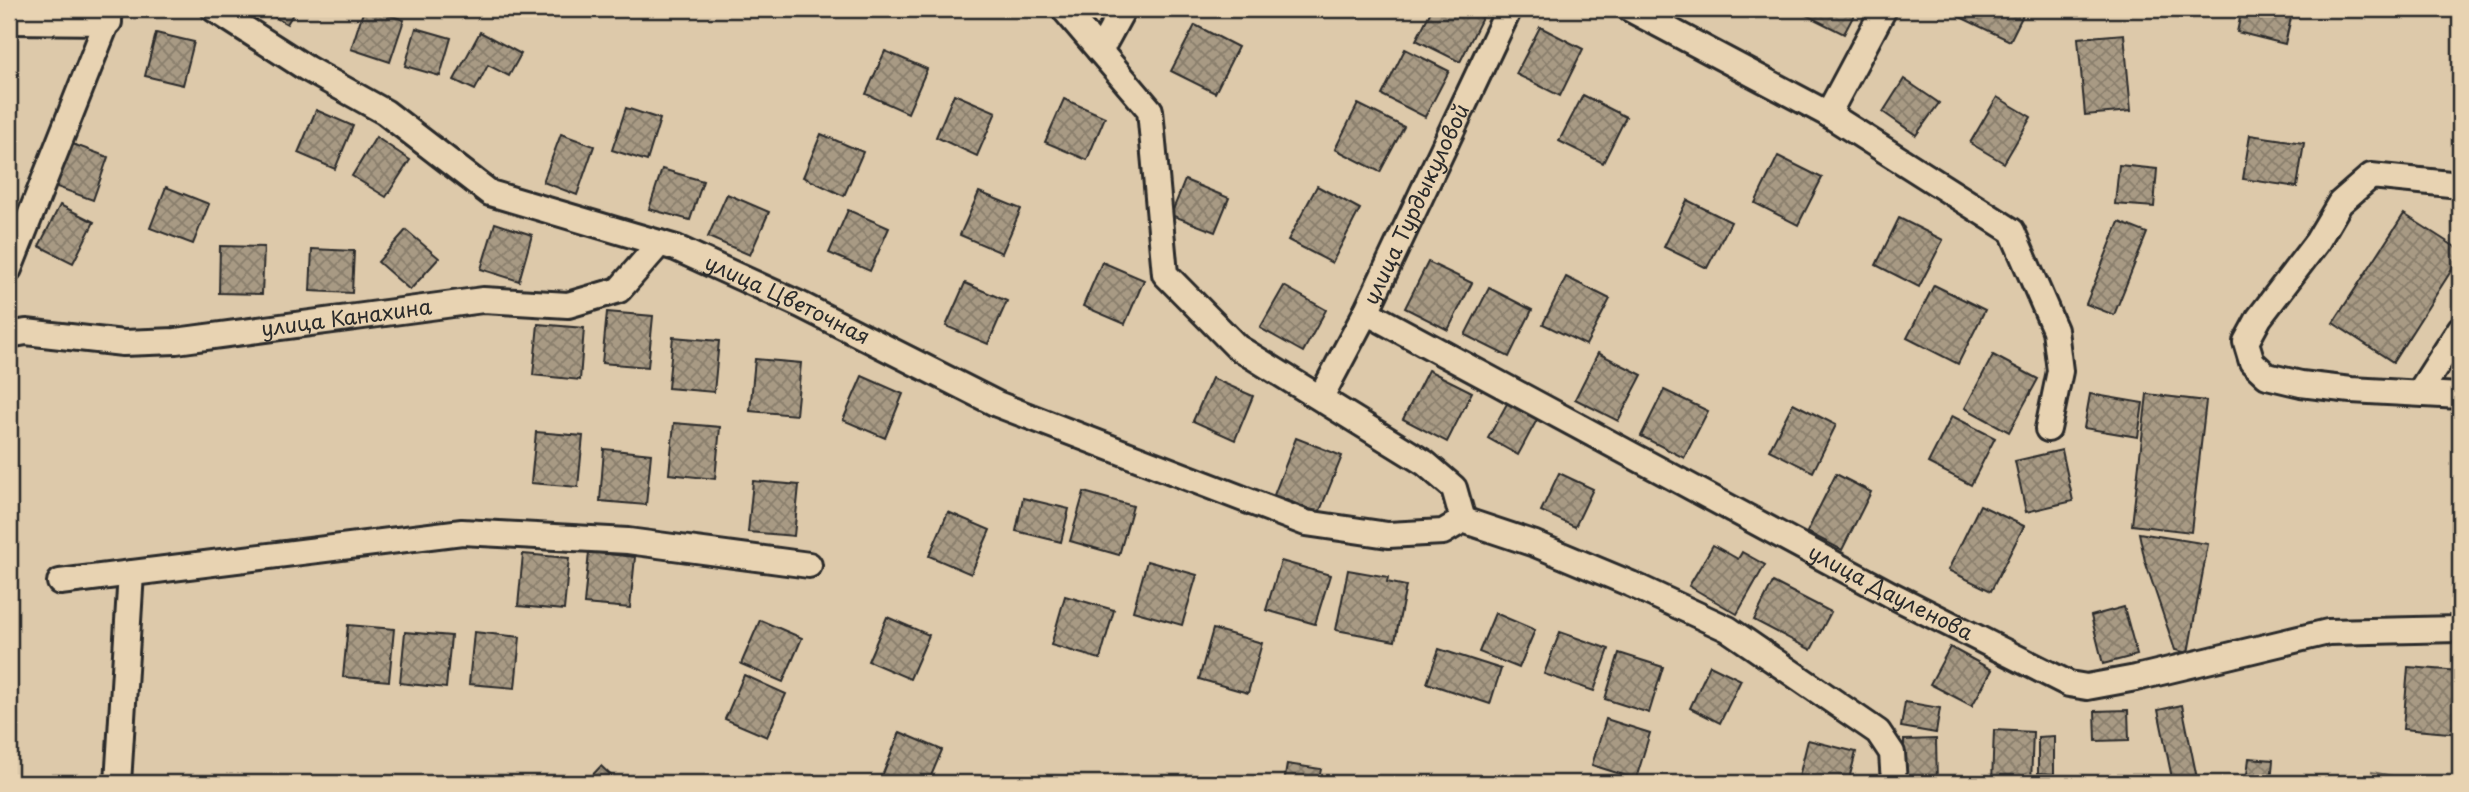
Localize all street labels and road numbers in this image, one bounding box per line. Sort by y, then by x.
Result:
street label: улица Турдыкуловой [1354,98,1476,309]
street label: улица Цветочная [700,245,876,351]
street label: улица Канахина [259,289,434,343]
street label: улица Дауленова [1803,535,1979,647]

